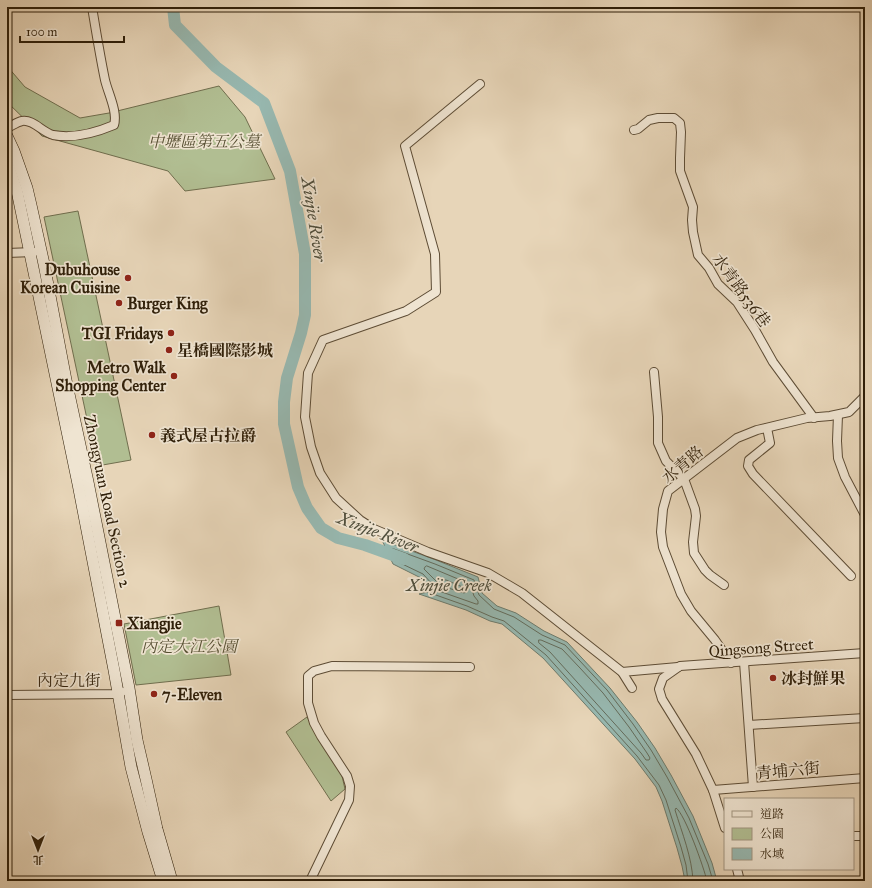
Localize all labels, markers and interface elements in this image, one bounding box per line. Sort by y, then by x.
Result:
scale bar [20,18,124,44]
text: 100 m [26,25,57,39]
park label: 中壢區第五公墓 [148,132,263,151]
water label: Xinjie River [296,174,331,264]
street label: 水青路536巷 [709,250,775,331]
place label: Dubuhouse Korean Cuisine [20,260,120,297]
marker: Dubuhouse Korean Cuisine [123,273,133,283]
place label: Burger King [127,294,208,314]
marker: Burger King [114,298,124,308]
place label: TGI Fridays [81,324,163,344]
marker: TGI Fridays [166,328,176,338]
place label: 星橋國際影城 [177,341,273,360]
marker: 星橋國際影城 [164,345,174,355]
place label: Metro Walk Shopping Center [55,358,167,396]
marker: Metro Walk Shopping Center [169,371,179,381]
street label: Zhongyuan Road Section 2 [79,413,135,590]
place label: 義式屋古拉爵 [160,426,257,445]
marker: 義式屋古拉爵 [147,430,157,440]
street label: 水青路 [658,442,707,487]
water label: Xinjie River [333,507,422,558]
water label: Xinjie Creek [405,575,492,596]
place label: Xiangjie [126,614,182,634]
marker: Xiangjie [114,618,124,628]
street label: Qingsong Street [708,634,815,662]
park label: 內定大江公園 [141,637,240,656]
place label: 冰封鮮果 [781,669,845,688]
street label: 內定九街 [37,671,101,690]
marker: 冰封鮮果 [768,673,778,683]
place label: 7-Eleven [162,685,223,704]
marker: 7-Eleven [149,689,159,699]
street label: 青埔六街 [755,758,821,783]
legend [724,798,854,870]
text: 道路 [760,807,784,821]
text: 公園 [760,827,784,841]
north arrow [18,830,58,870]
text: 水域 [760,847,784,861]
text: 北 [33,853,44,866]

